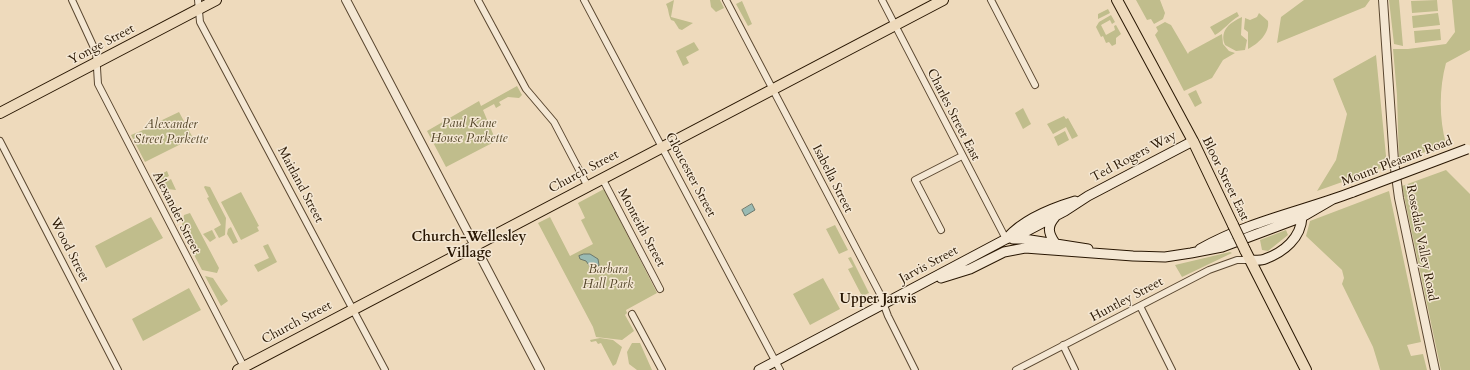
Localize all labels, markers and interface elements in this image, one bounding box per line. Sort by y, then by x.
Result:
street label: Yonge Street [67,21,137,69]
street label: Charles Street East [923,66,983,164]
park label: Paul Kane House Parkette [430,116,508,147]
park label: Alexander Street Parkette [134,117,208,148]
street label: Ted Rogers Way [1089,128,1179,186]
street label: Gloucester Street [661,130,719,220]
street label: Mount Pleasant Road [1339,134,1455,190]
street label: Bloor Street East [1198,135,1252,223]
street label: Isabella Street [808,142,856,216]
street label: Maitland Street [273,144,327,226]
street label: Church Street [546,147,622,197]
street label: Alexander Street [149,169,203,257]
street label: Rosedale Valley Road [1402,184,1440,302]
street label: Monteith Street [614,186,668,270]
street label: Wood Street [46,215,92,285]
district label: Church-Wellesley Village [411,230,527,262]
street label: Jarvis Street [897,243,961,287]
park label: Barbara Hall Park [583,262,633,293]
street label: Huntley Street [1088,274,1166,326]
district label: Upper Jarvis [839,292,917,308]
street label: Church Street [259,298,335,348]

